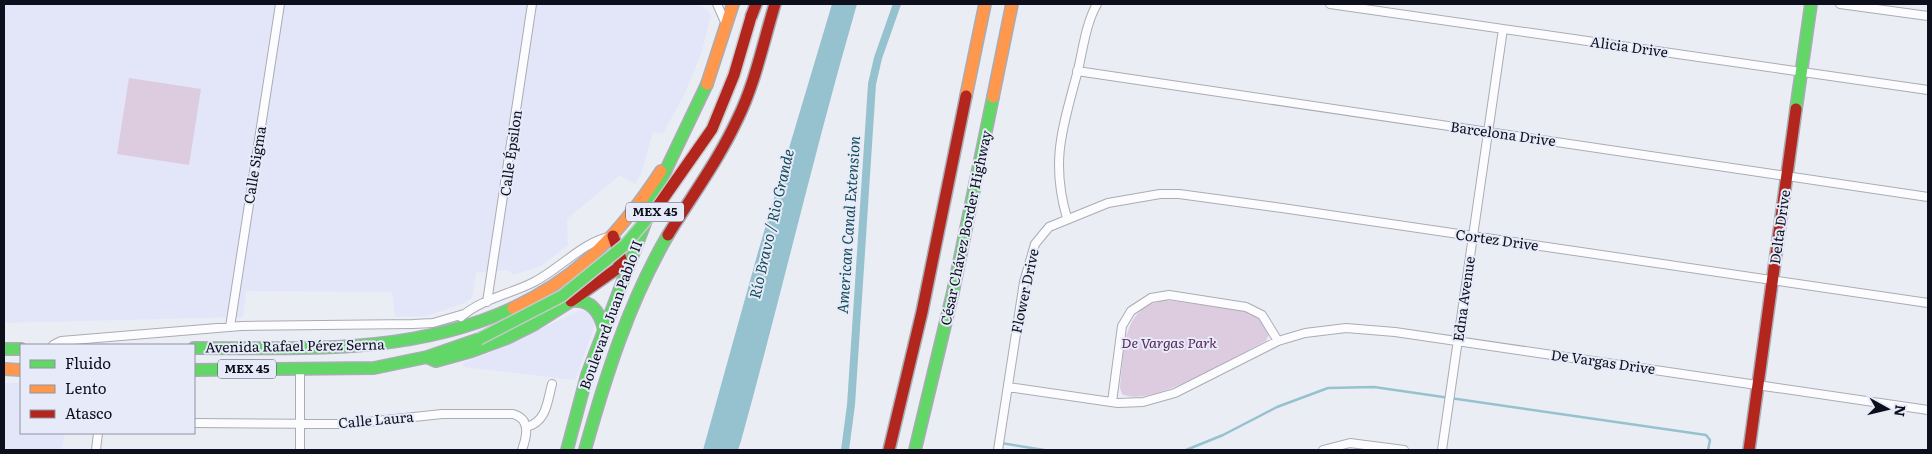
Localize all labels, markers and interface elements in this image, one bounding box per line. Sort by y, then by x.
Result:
street label: Alicia Drive [1589,31,1669,61]
street label: Calle Épsilon [494,109,526,197]
street label: Barcelona Drive [1449,116,1557,150]
street label: Calle Sigma [238,124,270,205]
street label: César Chávez Border Highway [935,127,996,327]
water label: American Canal Extension [830,135,865,315]
water label: Río Bravo / Rio Grande [742,147,799,301]
street label: Delta Drive [1764,188,1794,265]
road number: MEX 45 [626,202,684,222]
street label: Cortez Drive [1454,223,1540,255]
street label: Boulevard Juan Pablo II [574,237,646,392]
street label: Flower Drive [1005,247,1043,335]
street label: Edna Avenue [1447,255,1479,343]
park label: De Vargas Park [1121,332,1217,352]
street label: Avenida Rafael Pérez Serna [205,333,385,357]
legend [20,344,195,434]
street label: De Vargas Drive [1550,344,1657,378]
text: Fluido [65,351,111,374]
road number: MEX 45 [218,359,276,378]
text: Lento [65,376,107,399]
north arrow [1862,384,1912,434]
text: Atasco [65,401,112,424]
text: N [1890,404,1912,418]
street label: Calle Laura [337,406,415,432]

